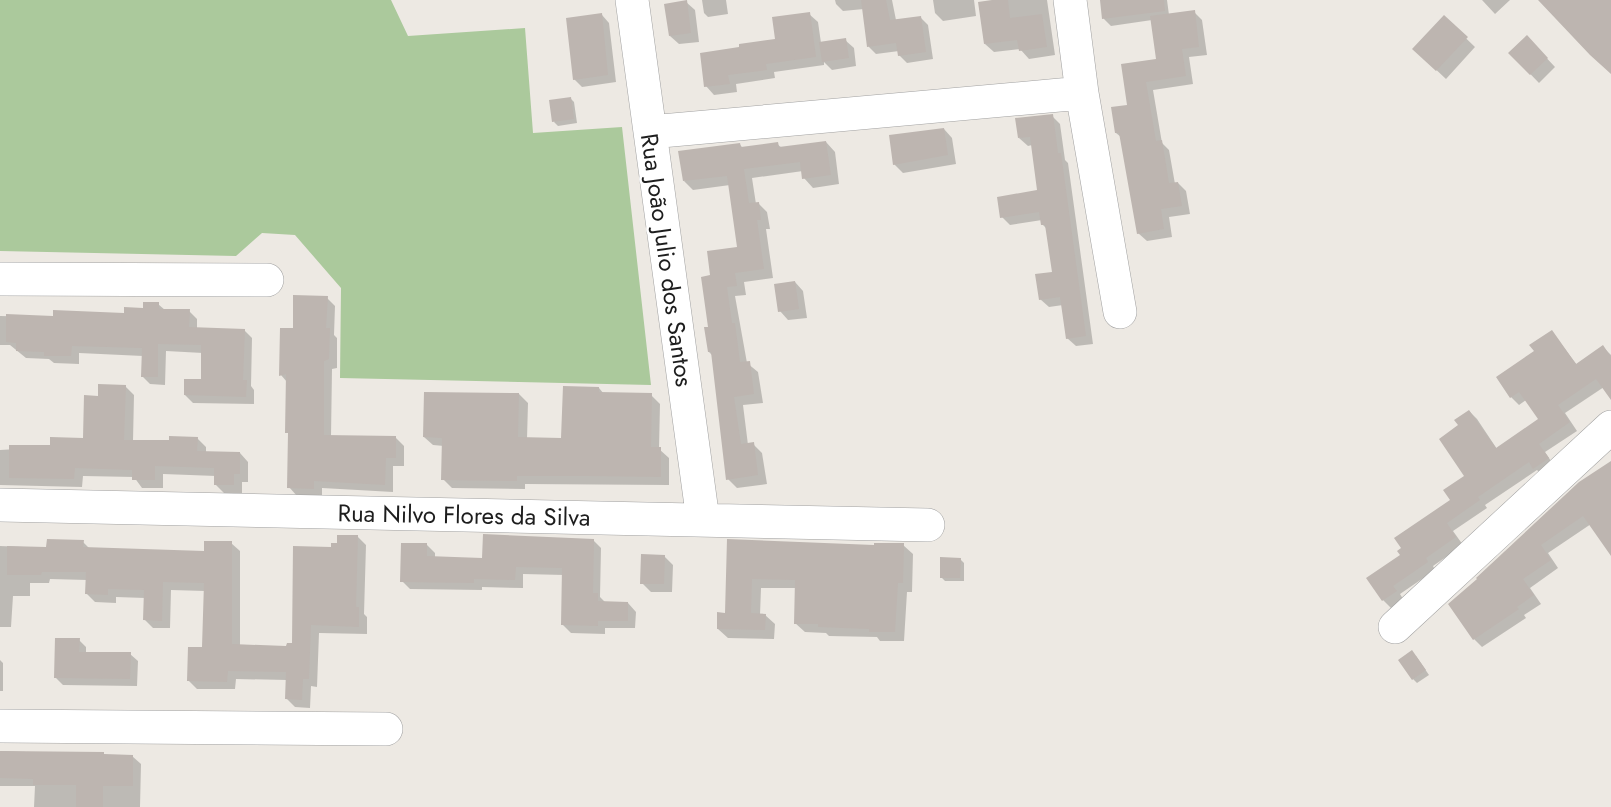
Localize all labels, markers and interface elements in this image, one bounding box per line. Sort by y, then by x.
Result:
street label: Rua João Julio dos Santos [632,131,702,389]
street label: Rua Nilvo Flores da Silva [337,495,591,535]

